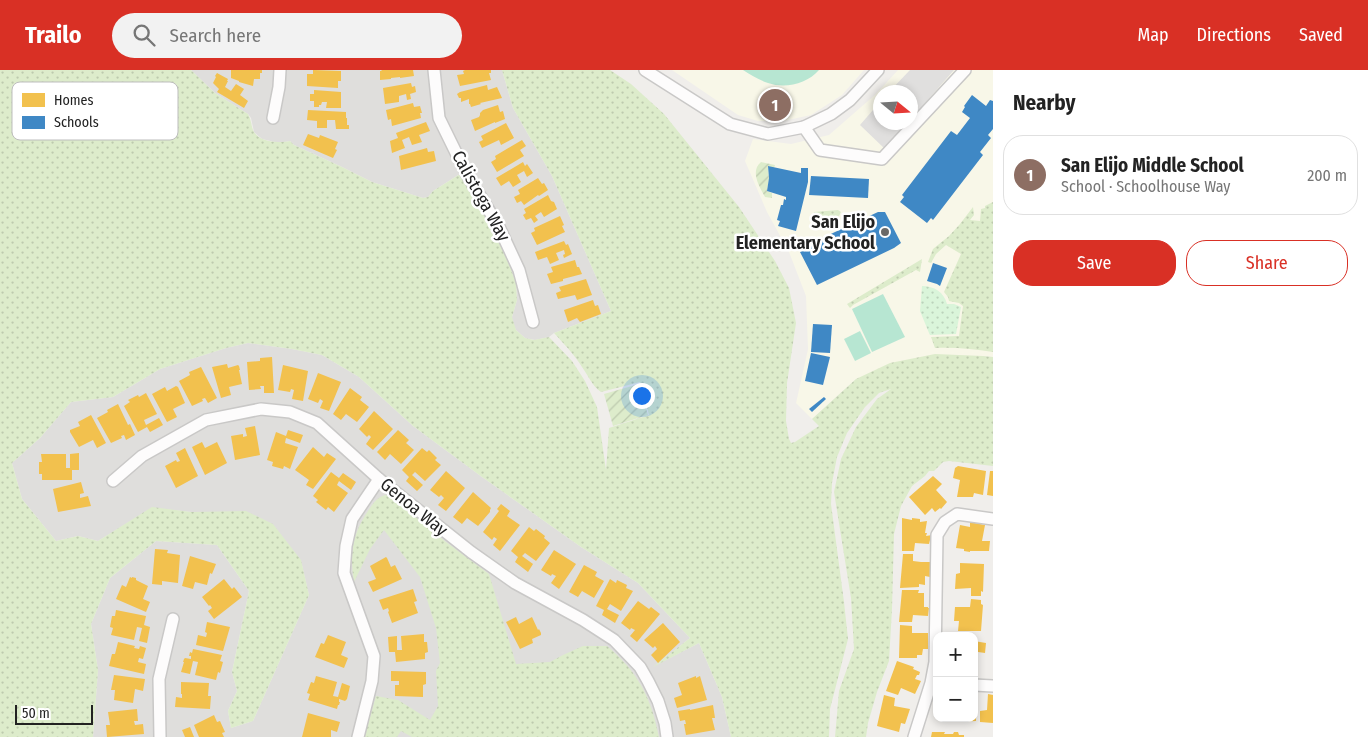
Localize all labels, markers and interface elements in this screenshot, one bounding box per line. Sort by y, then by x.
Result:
search box [112,13,462,58]
text: Trailo [25,21,82,49]
icon: search [130,21,158,49]
text: Search here [170,24,261,47]
text: Map [1137,24,1169,46]
text: Directions [1197,24,1271,46]
text: Saved [1299,24,1343,46]
legend [12,82,178,140]
north arrow [873,85,918,130]
pin: 1 [759,86,791,124]
text: Nearby [1013,90,1075,116]
text: Homes [54,92,94,109]
text: Schools [54,114,99,131]
street label: Calistoga Way [447,147,515,245]
text: San Elijo Middle School [1061,154,1244,177]
text: 1 [1027,166,1033,185]
text: 200 m [1307,166,1347,185]
text: School · Schoolhouse Way [1061,177,1230,196]
place label: San Elijo Elementary School [736,211,875,254]
marker: San Elijo Elementary School [879,226,891,238]
button: Save [1013,240,1176,286]
button: Share [1186,240,1348,286]
your location [629,383,655,409]
street label: Genoa Way [376,473,452,541]
map controls [933,632,978,722]
button: + [933,632,978,677]
button: − [933,677,978,722]
scale bar [15,702,92,725]
text: 50 m [22,705,50,722]

